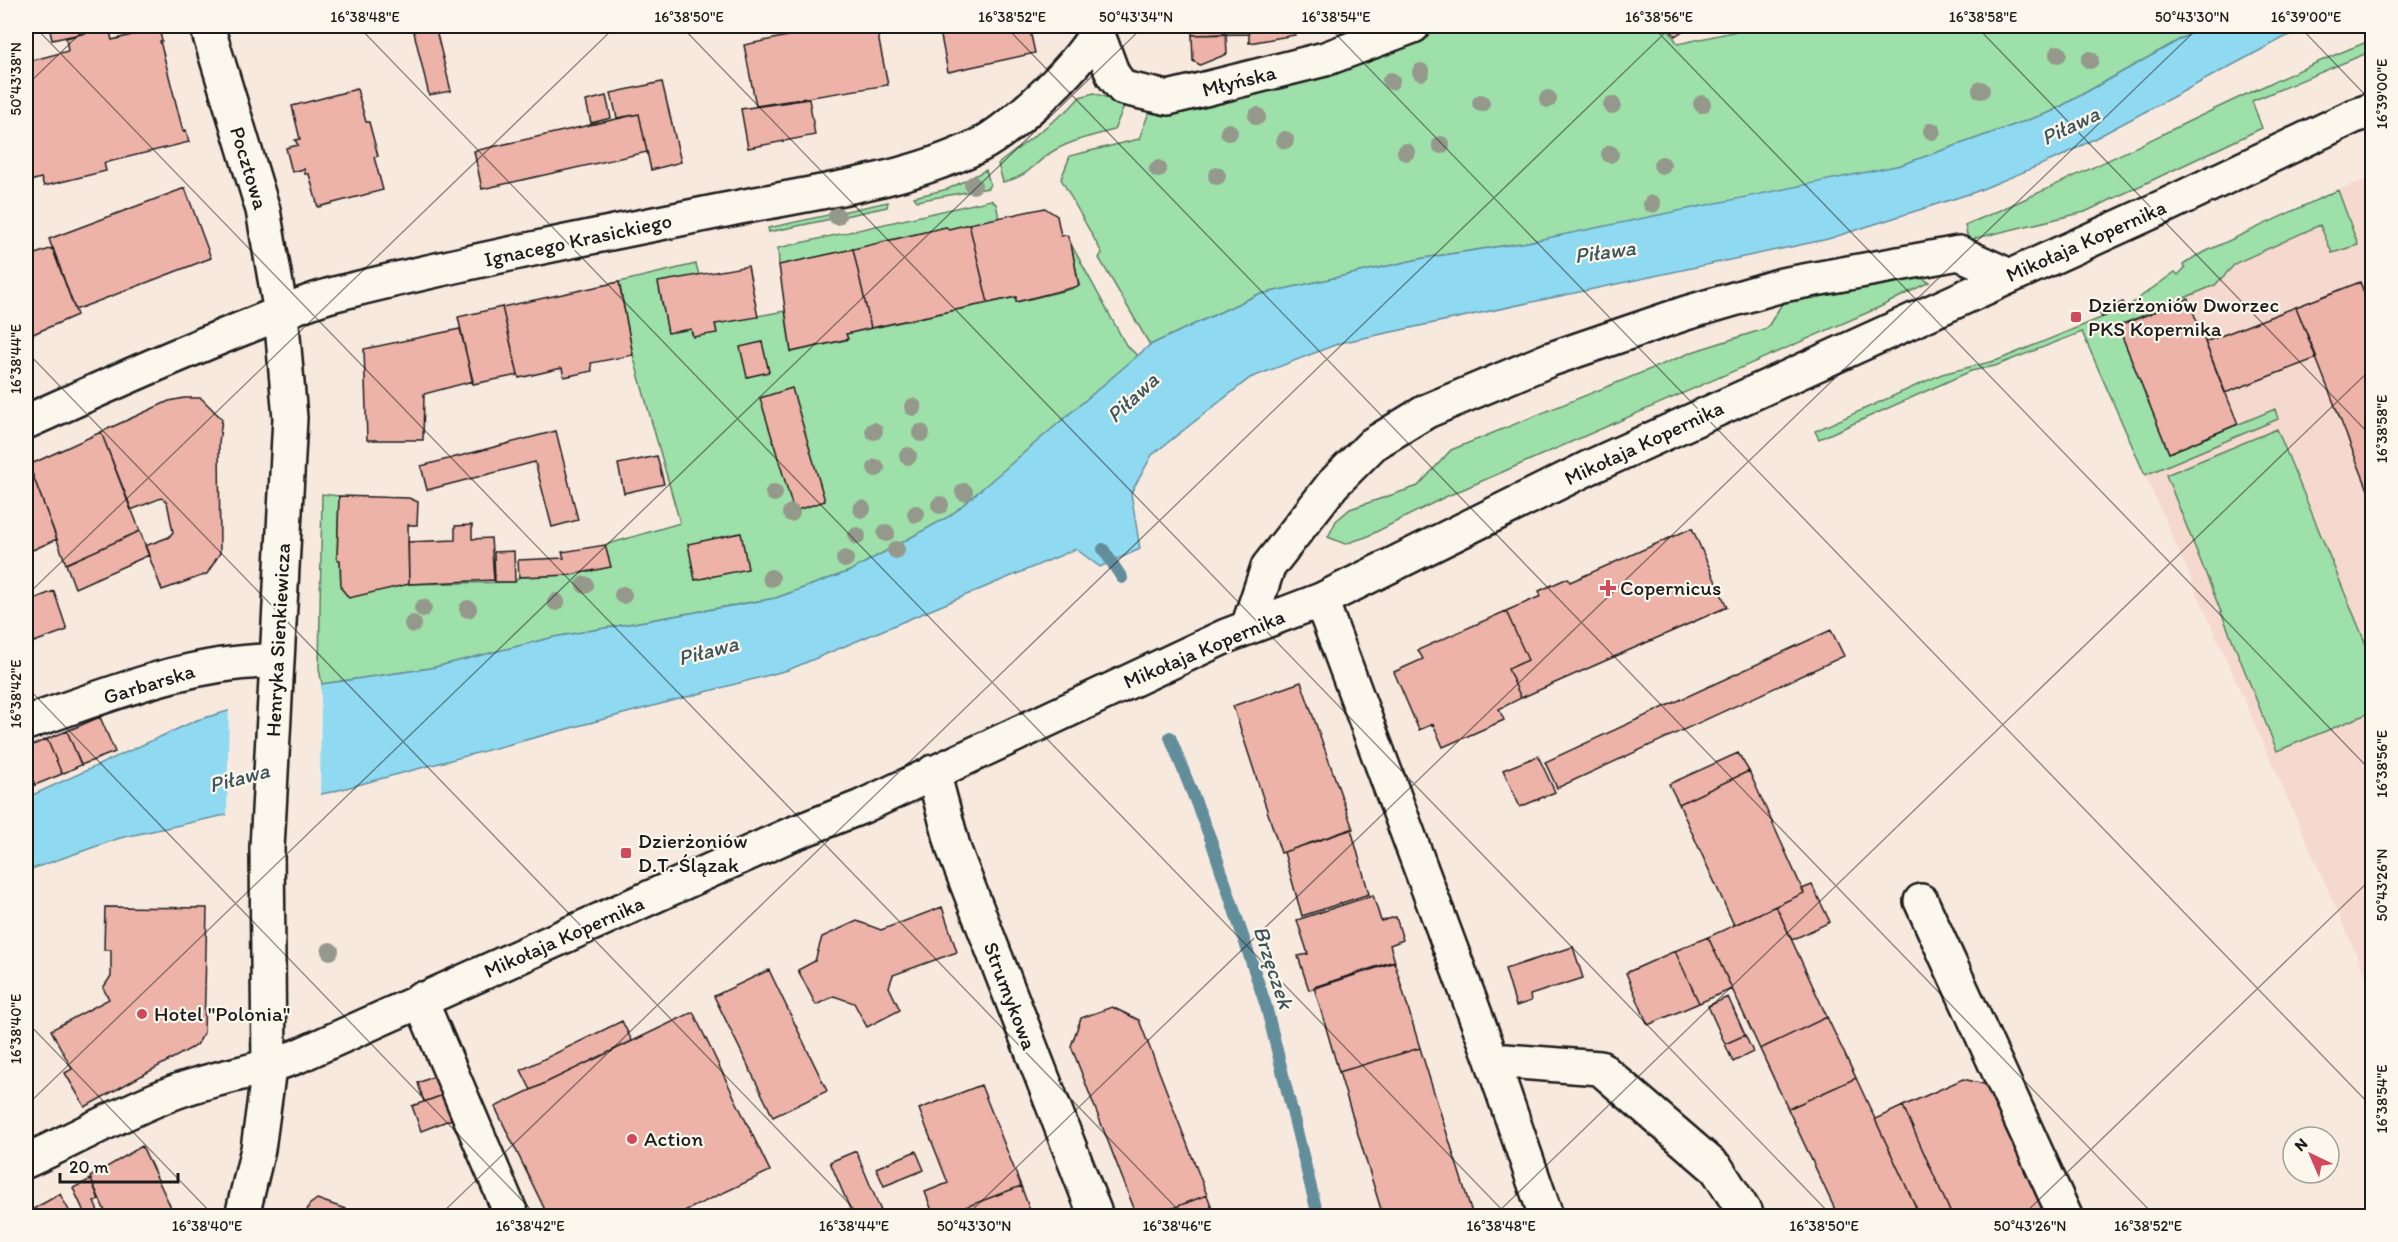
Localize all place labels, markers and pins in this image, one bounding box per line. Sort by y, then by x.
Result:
place label: Dzierżoniów Dworzec PKS Kopernika [2088,292,2279,341]
marker: Dzierżoniów Dworzec PKS Kopernika [2069,310,2083,324]
place label: Copernicus [1620,575,1721,600]
marker: Copernicus [1601,581,1615,595]
place label: Dzierżoniów D.T. Ślązak [638,828,748,877]
marker: Dzierżoniów D.T. Ślązak [619,846,633,860]
place label: Hotel "Polonia" [154,1001,291,1026]
marker: Hotel "Polonia" [135,1007,149,1021]
place label: Action [644,1126,703,1151]
marker: Action [625,1132,639,1146]

